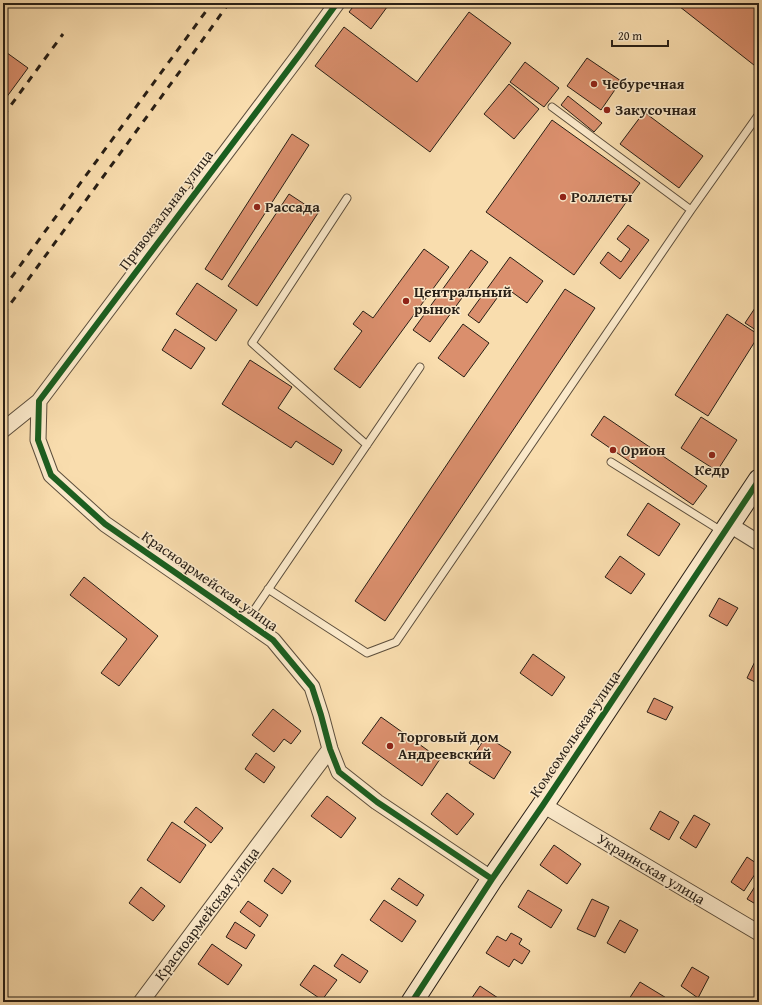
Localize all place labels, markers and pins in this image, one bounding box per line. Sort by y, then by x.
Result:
place label: Чебуречная [602,73,685,94]
marker: Чебуречная [589,79,599,89]
place label: Закусочная [615,99,696,120]
marker: Закусочная [602,105,612,115]
place label: Роллеты [571,186,633,207]
marker: Роллеты [558,192,568,202]
place label: Рассада [265,196,320,217]
marker: Рассада [252,202,262,212]
place label: Центральный рынок [414,281,512,319]
marker: Центральный рынок [401,296,411,306]
place label: Орион [621,439,666,460]
marker: Орион [608,445,618,455]
marker: Кедр [707,450,717,460]
place label: Кедр [694,459,730,480]
place label: Торговый дом Андреевский [398,726,499,764]
marker: Торговый дом Андреевский [385,741,395,751]

